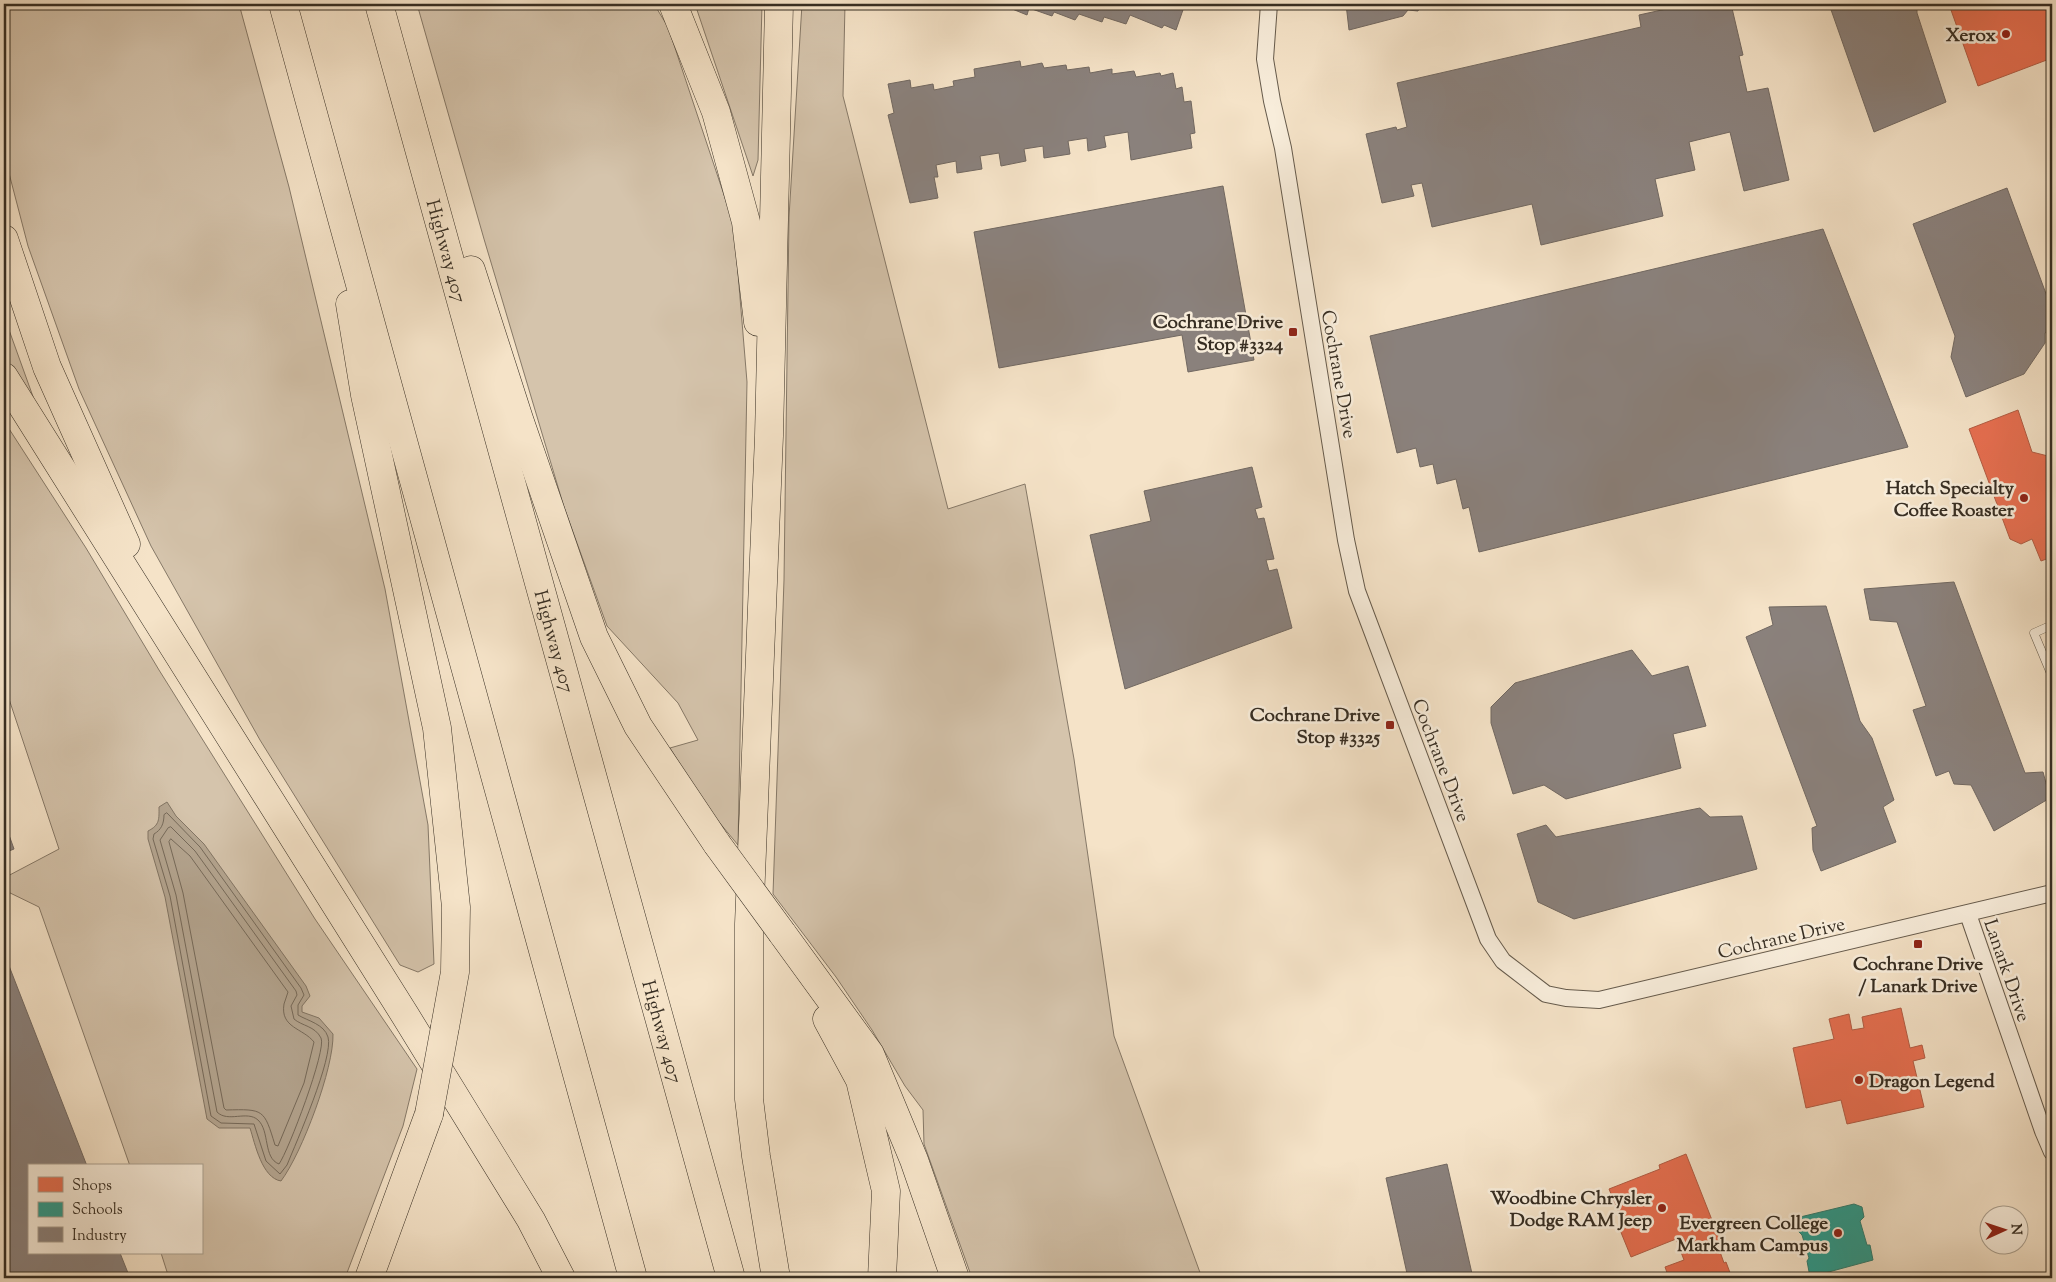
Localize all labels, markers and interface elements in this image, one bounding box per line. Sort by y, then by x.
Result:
place label: Xerox [1946,23,1997,50]
marker: Xerox [2000,28,2012,40]
street label: Highway 407 [418,197,472,306]
street label: Cochrane Drive [1313,308,1362,441]
place label: Cochrane Drive Stop #3324 [1153,310,1283,359]
marker: Cochrane Drive Stop #3324 [1287,326,1299,338]
place label: Hatch Specialty Coffee Roaster [1886,476,2015,525]
marker: Hatch Specialty Coffee Roaster [2018,492,2030,504]
street label: Highway 407 [526,587,580,697]
street label: Cochrane Drive [1404,695,1476,827]
place label: Cochrane Drive Stop #3325 [1250,703,1380,752]
marker: Cochrane Drive Stop #3325 [1384,719,1396,731]
street label: Cochrane Drive [1715,912,1848,967]
street label: Lanark Drive [1975,916,2036,1026]
marker: Cochrane Drive / Lanark Drive [1912,938,1924,950]
place label: Cochrane Drive / Lanark Drive [1853,952,1983,1001]
street label: Highway 407 [633,978,688,1087]
place label: Dragon Legend [1869,1069,1995,1096]
marker: Dragon Legend [1853,1074,1865,1086]
legend [28,1164,202,1254]
text: Shops [72,1176,112,1197]
place label: Woodbine Chrysler Dodge RAM Jeep [1490,1186,1653,1235]
text: Schools [72,1200,123,1221]
marker: Woodbine Chrysler Dodge RAM Jeep [1656,1202,1668,1214]
north arrow [1978,1204,2028,1254]
place label: Evergreen College Markham Campus [1677,1211,1829,1260]
text: N [2005,1223,2025,1236]
text: Industry [72,1226,127,1247]
marker: Evergreen College Markham Campus [1832,1227,1844,1239]

